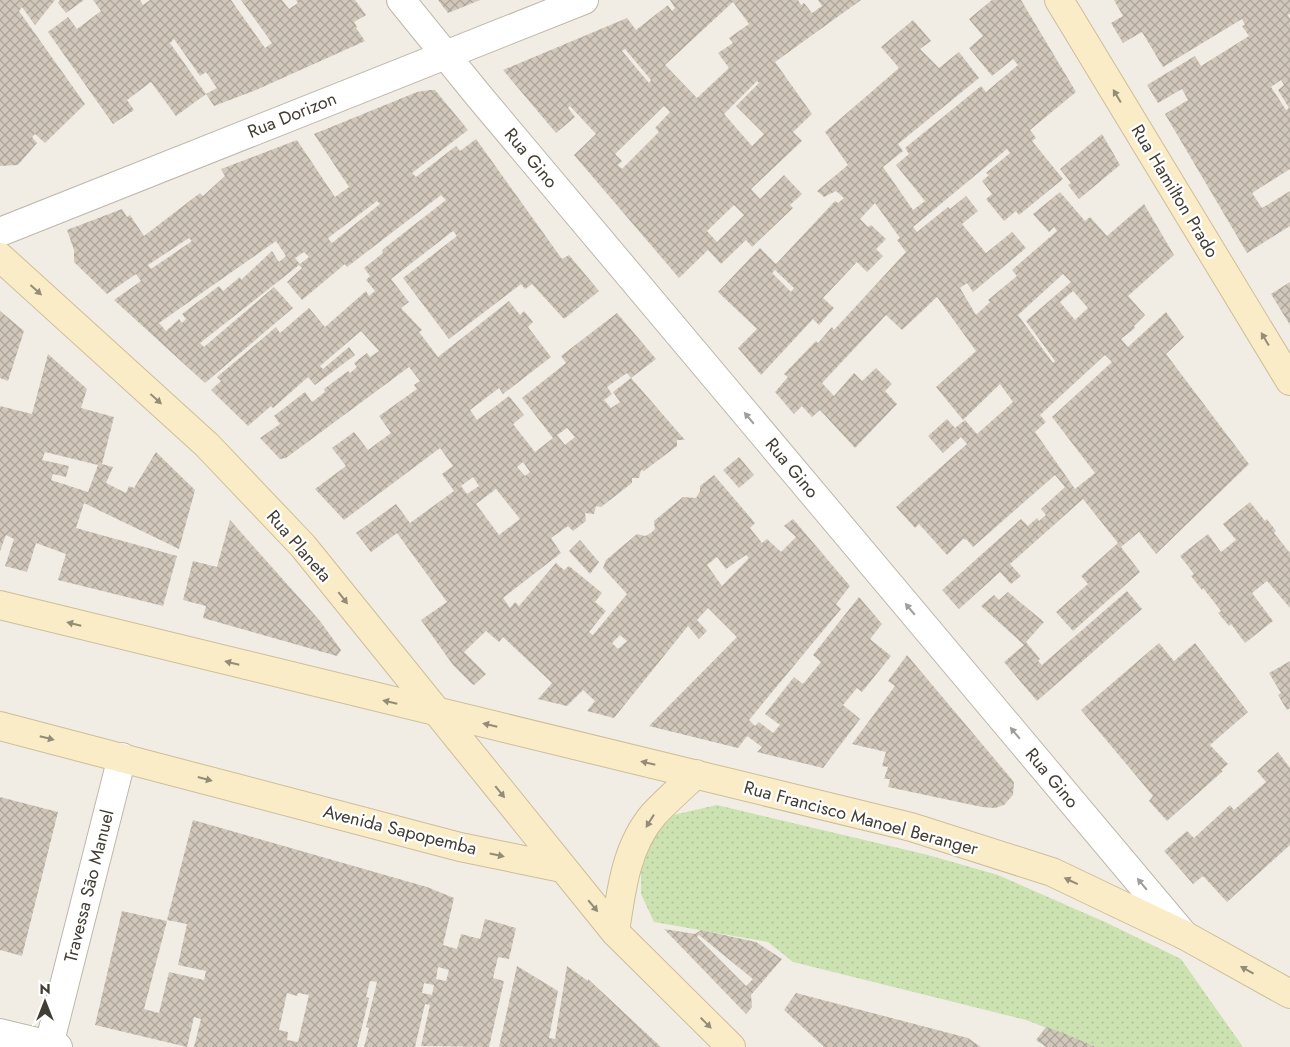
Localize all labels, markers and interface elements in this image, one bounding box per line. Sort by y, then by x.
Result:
street label: Rua Dorizon [244,85,340,145]
one-way arrow [1112,89,1122,102]
street label: Rua Hamilton Prado [1125,119,1225,263]
street label: Rua Gino [498,122,564,194]
one-way arrow [30,284,42,296]
one-way arrow [1260,333,1269,346]
one-way arrow [150,393,162,405]
one-way arrow [743,412,755,424]
street label: Rua Gino [759,432,825,504]
street label: Rua Planeta [260,504,338,588]
one-way arrow [338,591,349,604]
one-way arrow [905,603,916,615]
one-way arrow [67,620,82,628]
one-way arrow [224,659,239,667]
one-way arrow [382,698,397,706]
one-way arrow [483,721,498,729]
one-way arrow [1009,727,1020,740]
one-way arrow [40,734,55,742]
street label: Rua Gino [1019,742,1085,814]
one-way arrow [641,759,656,767]
street label: Rua Francisco Manoel Beranger [741,774,982,862]
one-way arrow [197,775,212,783]
one-way arrow [495,785,506,798]
street label: Avenida Sapopemba [320,798,480,862]
street label: Travessa São Manuel [57,807,121,965]
one-way arrow [645,815,654,828]
one-way arrow [490,851,506,859]
one-way arrow [1064,877,1078,885]
one-way arrow [1136,878,1147,891]
one-way arrow [588,899,599,912]
one-way arrow [1241,966,1254,975]
north arrow [20,977,70,1027]
text: N [39,979,51,999]
one-way arrow [700,1016,712,1028]

